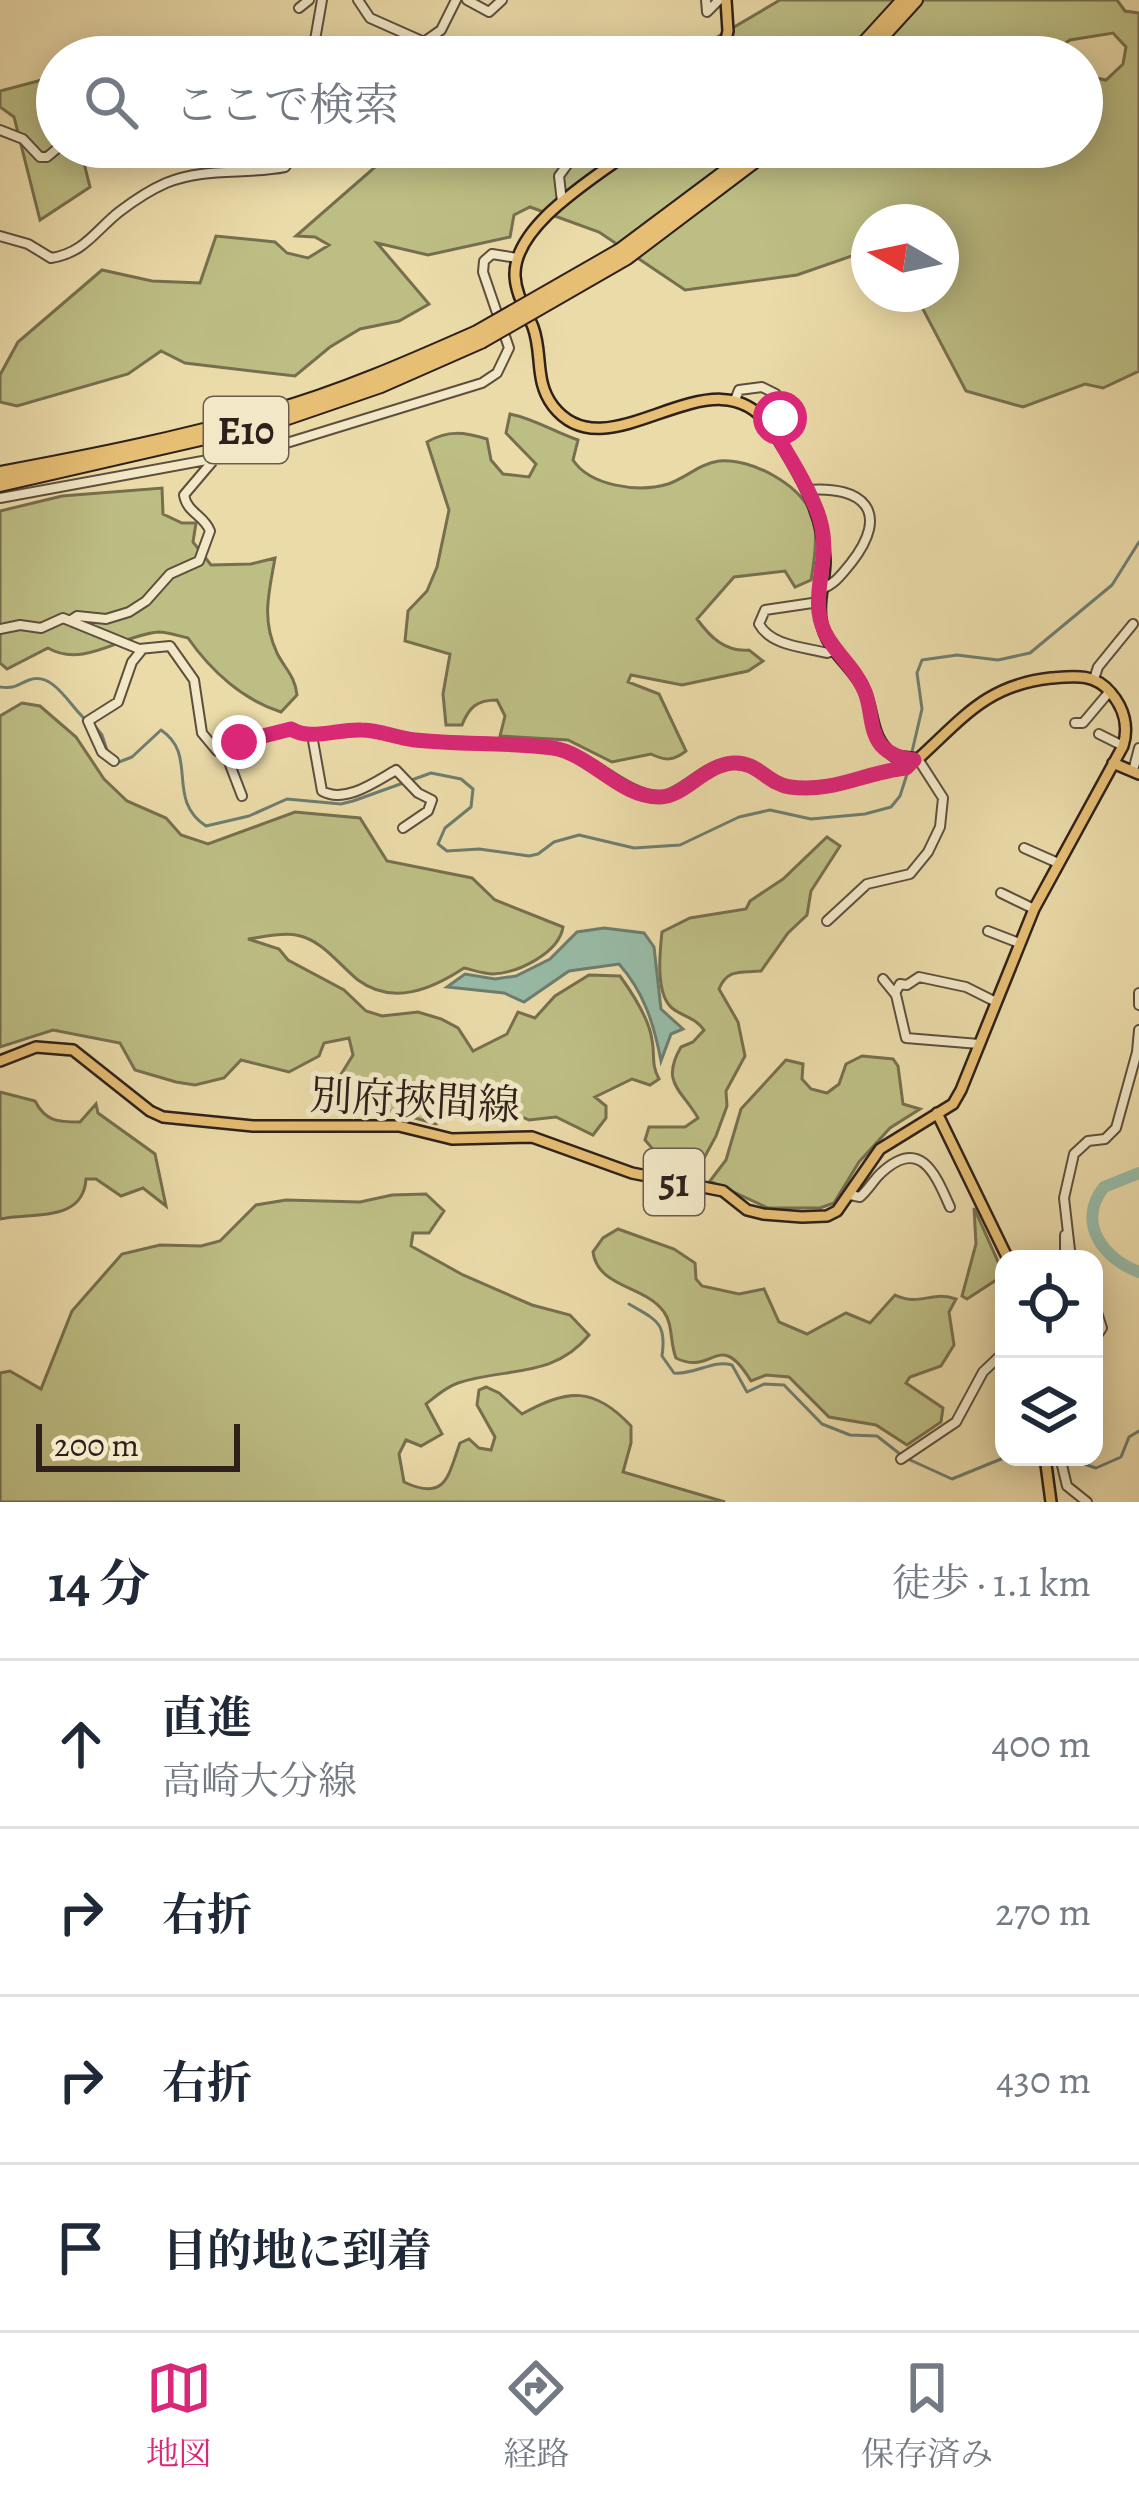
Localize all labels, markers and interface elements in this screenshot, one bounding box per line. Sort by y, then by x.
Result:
search box [36,36,1103,168]
icon: search [78,69,144,135]
text: ここで検索 [174,74,399,136]
north arrow [851,204,959,312]
route start [753,391,807,445]
road number: E10 [204,397,288,463]
route end [212,715,266,769]
street label: 別府挾間線 [309,1066,521,1134]
road number: 51 [644,1149,704,1215]
map controls [995,1250,1103,1466]
button: locate [995,1250,1103,1358]
button: layers [995,1358,1103,1466]
scale bar [36,1418,240,1471]
text: 200 m [54,1422,139,1467]
text: 14 分 [48,1549,150,1619]
text: 徒歩 · 1.1 km [892,1556,1091,1609]
text: 直進 [162,1687,252,1749]
icon: ahead [48,1711,114,1777]
text: 400 m [992,1717,1091,1770]
text: 高崎大分線 [162,1754,357,1807]
icon: right [48,1879,114,1945]
text: 右折 [162,1884,252,1946]
text: 270 m [995,1885,1091,1938]
icon: right [48,2047,114,2113]
text: 右折 [162,2052,252,2114]
text: 430 m [996,2053,1091,2106]
icon: arrive [48,2215,114,2281]
text: 目的地に到着 [162,2220,432,2282]
tab: 地図 [146,2355,212,2476]
tab: 経路 [503,2355,569,2476]
tab: 保存済み [861,2355,993,2476]

